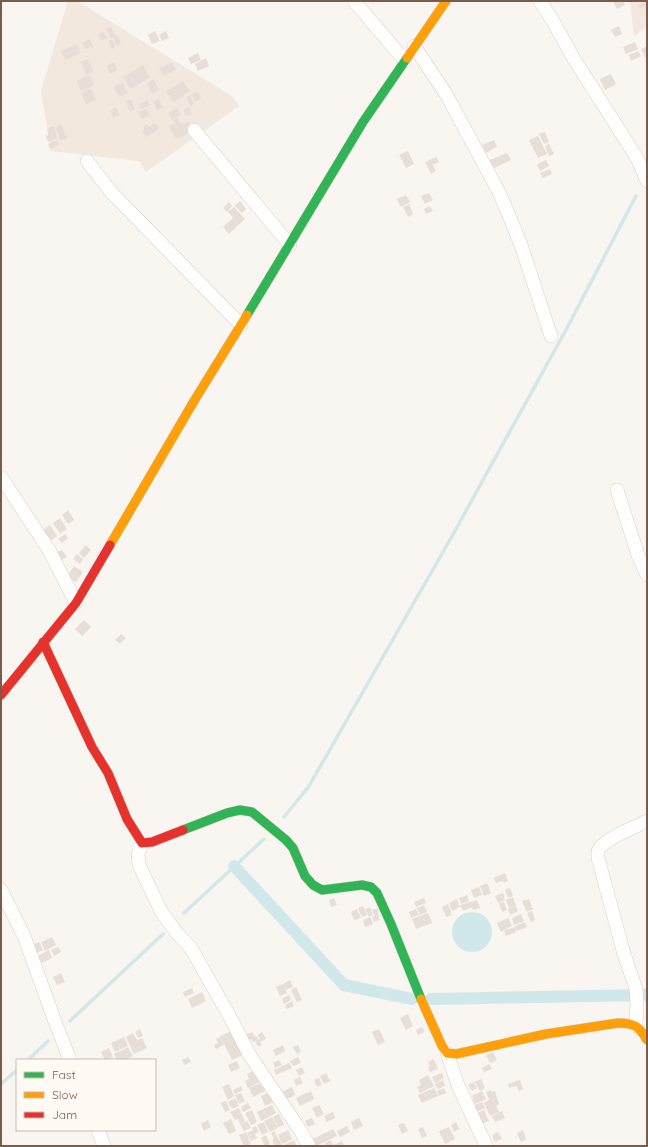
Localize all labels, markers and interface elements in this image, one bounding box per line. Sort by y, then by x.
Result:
legend [16,1059,156,1131]
text: Fast [52,1067,76,1082]
text: Slow [52,1087,78,1102]
text: Jam [52,1107,77,1122]

